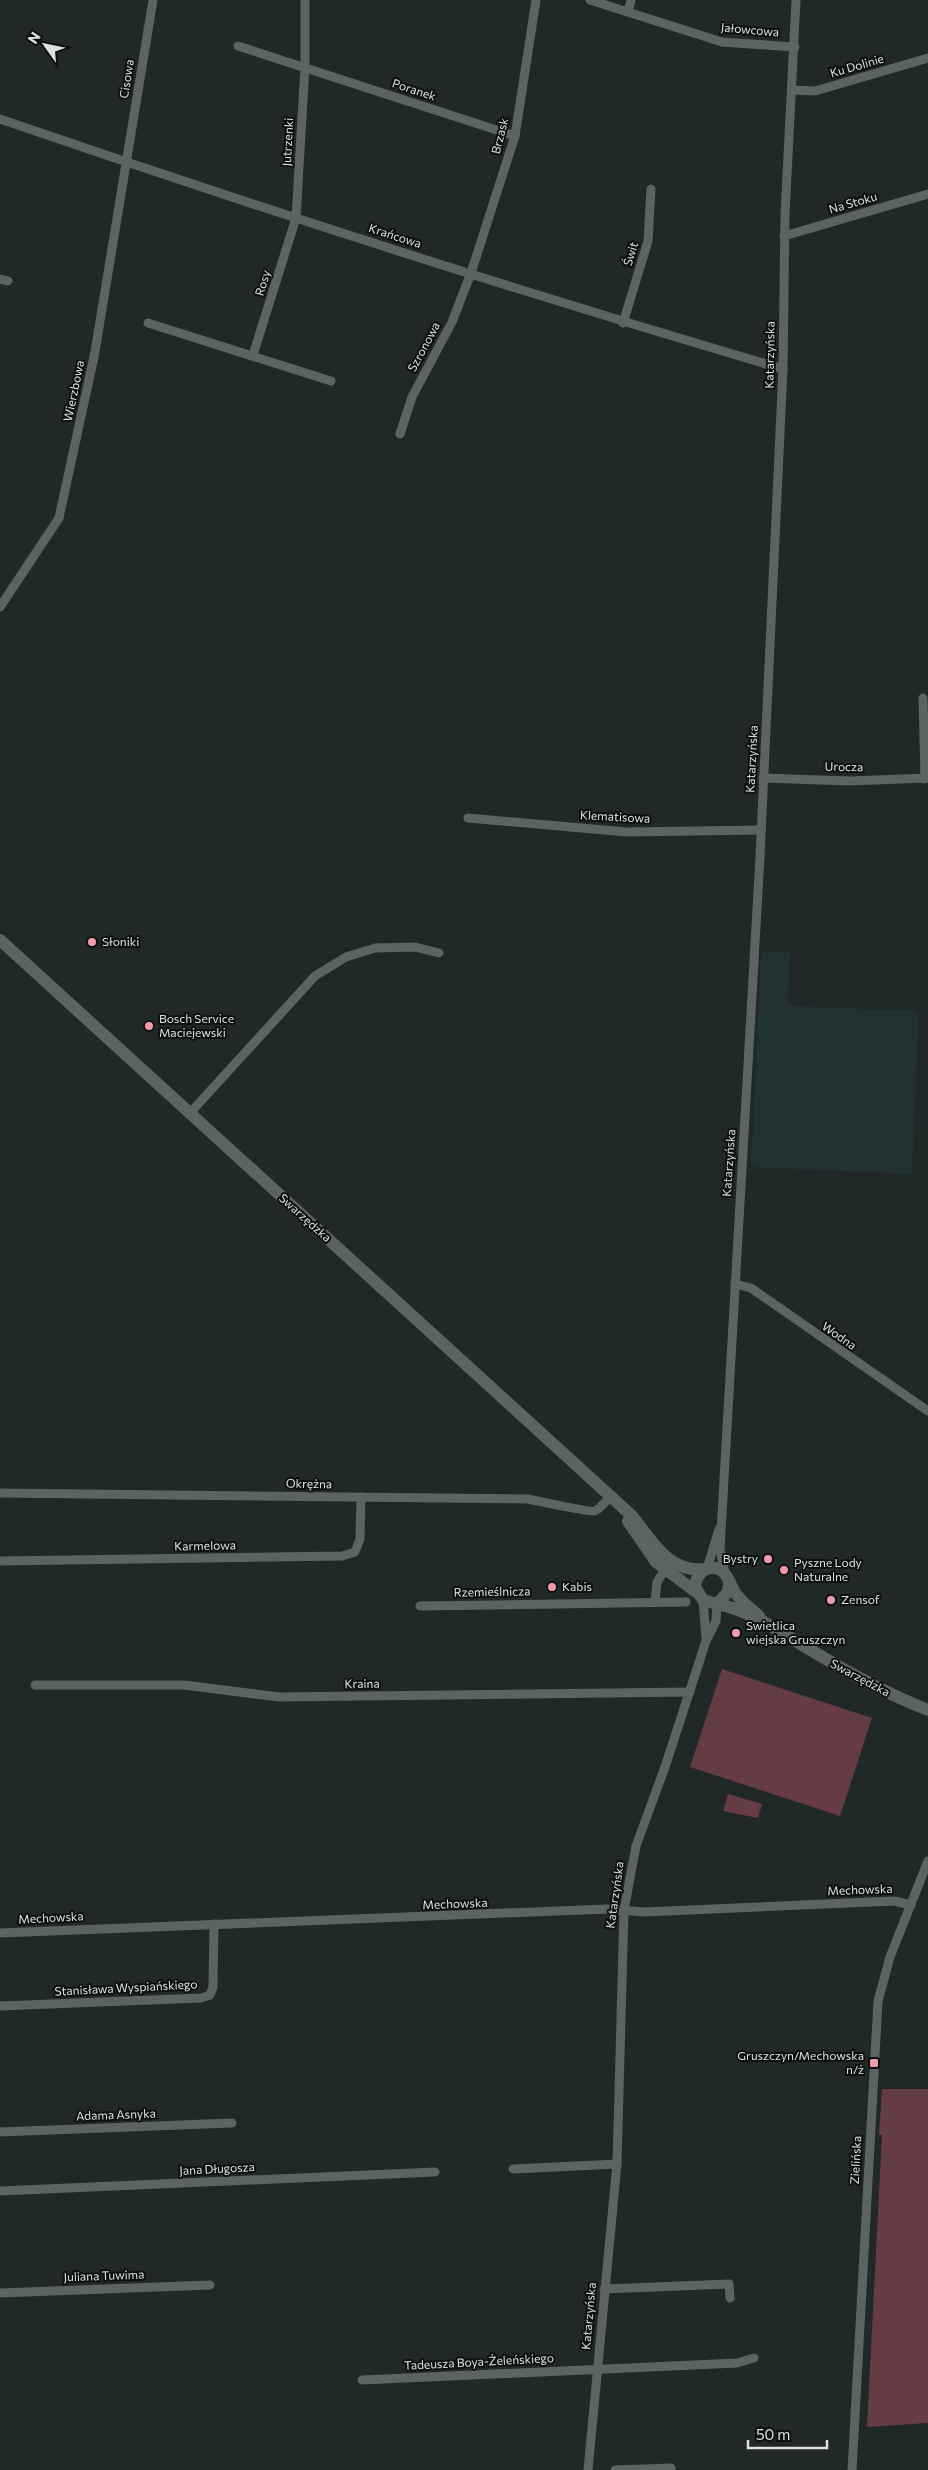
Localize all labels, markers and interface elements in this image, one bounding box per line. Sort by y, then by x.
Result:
street label: Jałowcowa [720,19,780,40]
north arrow [20,20,70,70]
text: N [24,29,44,47]
street label: Ku Dolinie [828,51,885,79]
street label: Cisowa [116,58,136,99]
street label: Poranek [391,75,438,103]
street label: Brzask [488,116,510,155]
street label: Jutrzenki [279,117,296,167]
street label: Na Stoku [827,188,879,216]
street label: Krańcowa [367,220,423,250]
street label: Świt [620,240,640,267]
street label: Rosy [252,268,273,297]
street label: Szronowa [404,319,442,374]
street label: Katarzyńska [761,321,777,389]
street label: Wierzbowa [60,359,86,423]
street label: Katarzyńska [742,725,760,793]
street label: Urocza [825,759,863,773]
street label: Klematisowa [580,807,651,825]
place label: Słoniki [102,934,139,948]
marker: Słoniki [86,936,98,948]
place label: Bosch Service Maciejewski [159,1011,234,1039]
marker: Bosch Service Maciejewski [143,1020,155,1032]
street label: Katarzyńska [719,1129,737,1197]
street label: Swarzędzka [277,1190,335,1244]
street label: Wodna [820,1318,859,1352]
street label: Okrężna [286,1476,332,1490]
street label: Karmelowa [174,1537,236,1553]
place label: Bystry [723,1551,758,1565]
marker: Bystry [762,1553,774,1565]
place label: Pyszne Lody Naturalne [794,1555,862,1583]
marker: Pyszne Lody Naturalne [778,1564,790,1576]
place label: Kabis [562,1579,592,1593]
marker: Kabis [546,1581,558,1593]
street label: Rzemieślnicza [453,1583,531,1599]
place label: Zensof [841,1592,880,1606]
marker: Zensof [825,1594,837,1606]
place label: Swietlica wiejska Gruszczyn [746,1618,845,1646]
marker: Swietlica wiejska Gruszczyn [730,1627,742,1639]
street label: Swarzędzka [828,1656,893,1699]
street label: Kraina [344,1676,380,1690]
street label: Katarzyńska [602,1860,626,1929]
street label: Mechowska [827,1881,893,1897]
street label: Mechowska [422,1895,488,1911]
street label: Mechowska [18,1908,84,1926]
street label: Stanisława Wyspiańskiego [54,1976,198,1998]
place label: Gruszczyn/Mechowska n/ż [737,2048,864,2076]
marker: Gruszczyn/Mechowska n/ż [868,2057,880,2069]
street label: Adama Asnyka [76,2106,156,2122]
street label: Zielińska [847,2135,863,2185]
street label: Jana Długosza [179,2159,255,2178]
street label: Juliana Tuwima [63,2267,145,2284]
street label: Katarzyńska [578,2282,598,2350]
street label: Tadeusza Boya-Żeleńskiego [404,2350,554,2372]
scale bar [748,2418,827,2450]
text: 50 m [756,2425,790,2443]

